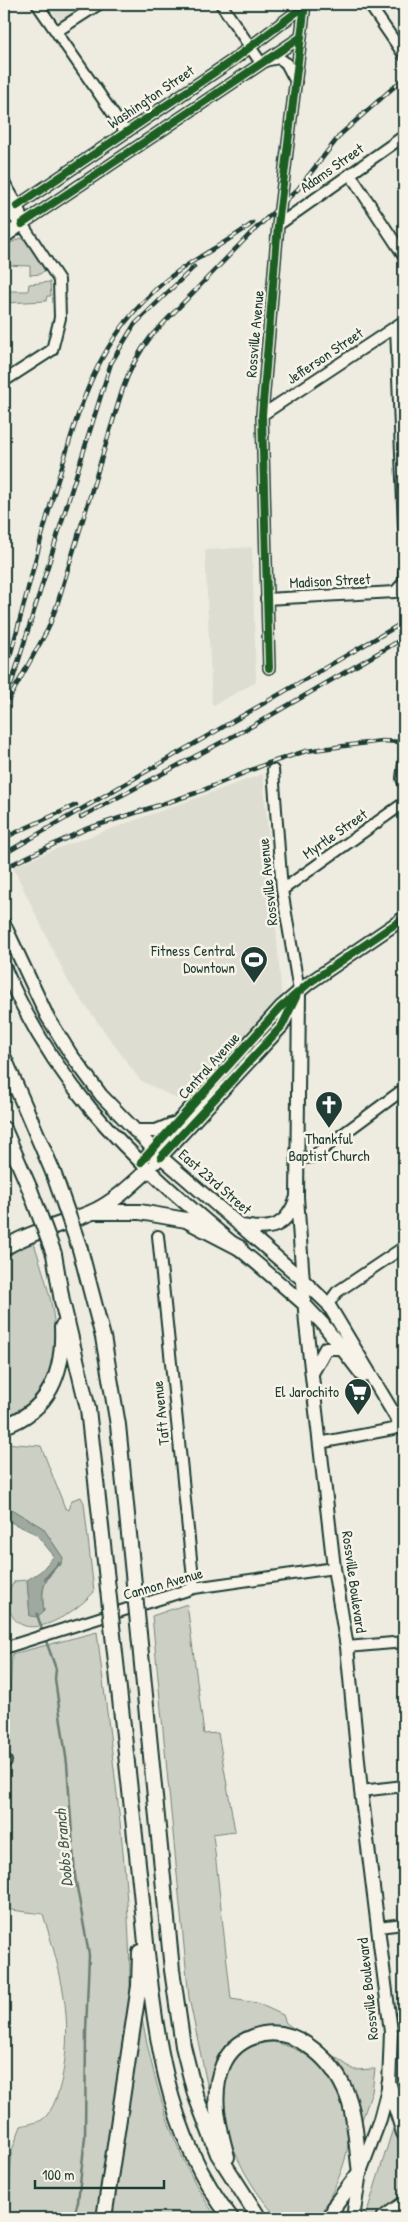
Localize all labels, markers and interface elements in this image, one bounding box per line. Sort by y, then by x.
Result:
street label: Washington Street [103,59,199,133]
street label: Adams Street [296,137,368,197]
street label: Rossville Avenue [240,289,269,379]
street label: Jefferson Street [282,322,368,389]
street label: Madison Street [289,568,372,593]
street label: Myrtle Street [298,803,372,864]
street label: Rossville Avenue [252,837,283,927]
place label: Fitness Central Downtown [150,940,235,978]
sports icon: Fitness Central Downtown [239,945,269,984]
street label: Central Avenue [173,1028,244,1104]
church icon: Thankful Baptist Church [314,1090,344,1129]
place label: Thankful Baptist Church [288,1128,370,1166]
street label: East 23rd Street [174,1144,257,1220]
supermarket icon: El Jarochito [343,1377,373,1416]
street label: Taft Avenue [147,1380,174,1446]
place label: El Jarochito [275,1381,339,1402]
street label: Rossville Boulevard [337,1530,372,1634]
street label: Cannon Avenue [121,1562,205,1605]
water label: Dobbs Branch [49,1807,77,1888]
street label: Rossville Boulevard [352,1937,383,2041]
scale bar [35,2157,164,2189]
text: 100 m [42,2164,75,2185]

